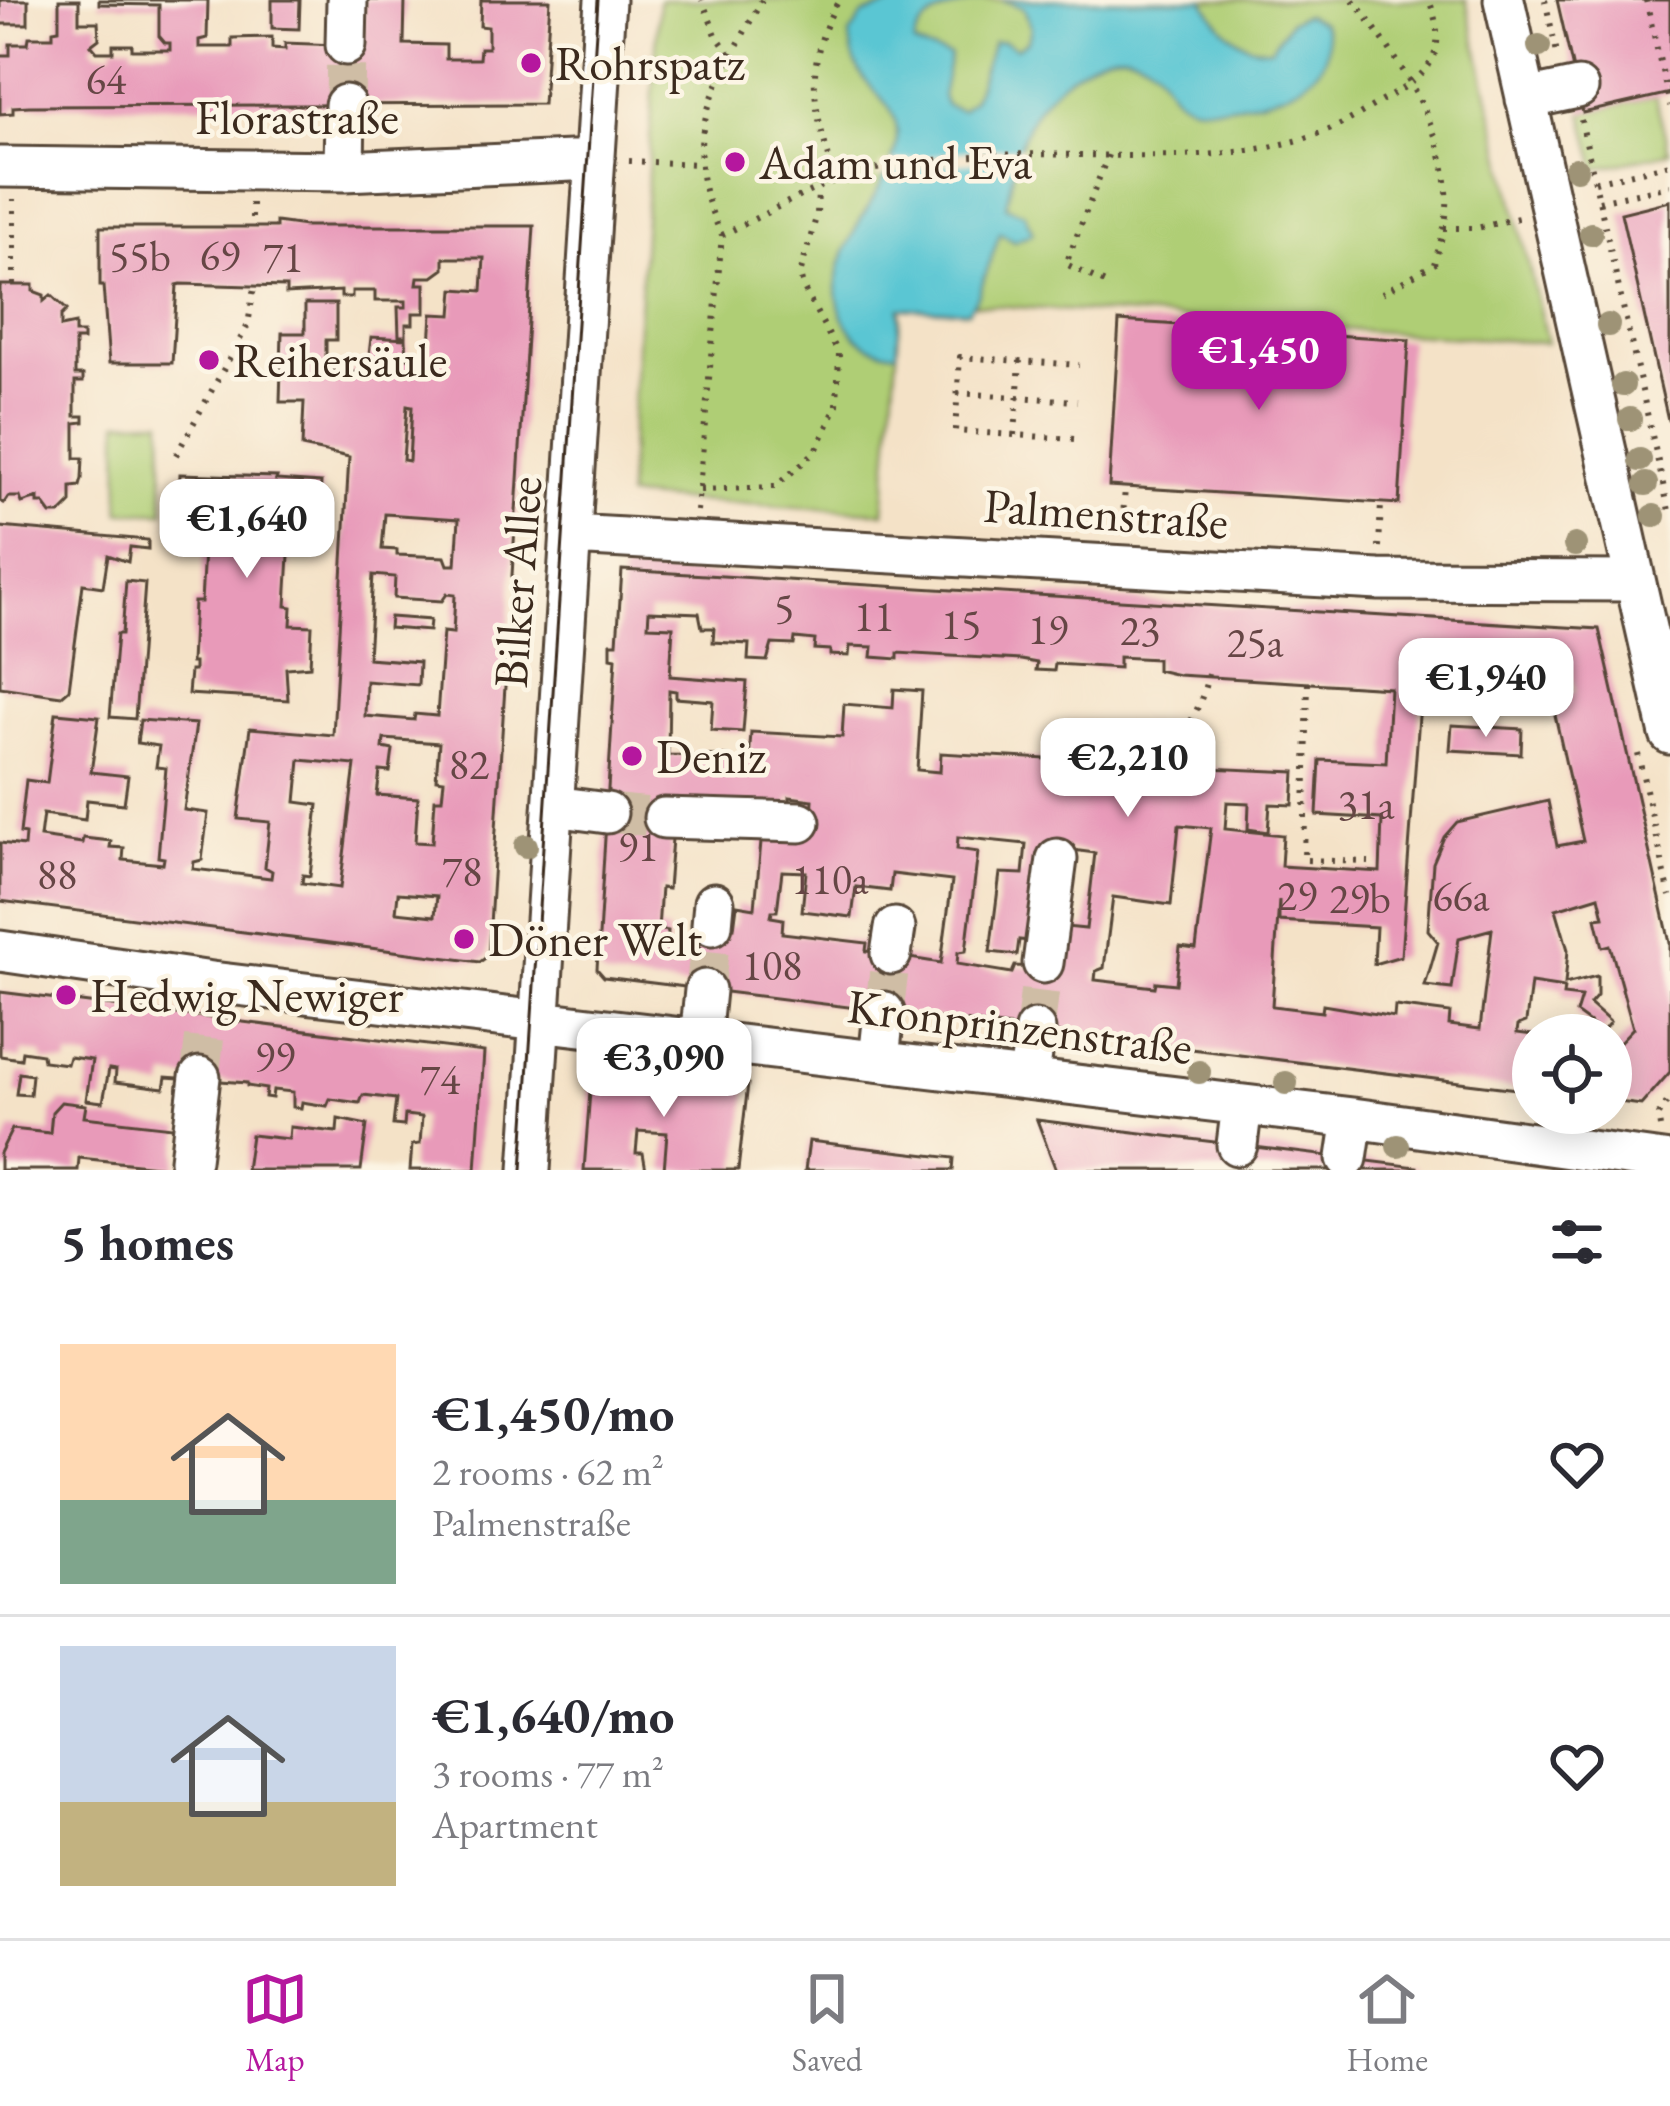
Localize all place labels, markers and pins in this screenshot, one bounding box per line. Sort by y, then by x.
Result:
place label: Rohrspatz [555,32,745,94]
marker: Rohrspatz [518,50,544,76]
place label: Adam und Eva [758,131,1033,193]
marker: Adam und Eva [722,149,748,175]
pin: €1,450 [1161,311,1357,413]
place label: Reihersäule [233,329,447,391]
marker: Reihersäule [196,347,222,373]
pin: €1,640 [149,479,345,581]
pin: €1,940 [1388,638,1584,740]
pin: €2,210 [1030,718,1226,820]
place label: Deniz [656,725,766,787]
marker: Deniz [619,743,645,769]
place label: Döner Welt [488,908,702,970]
marker: Döner Welt [451,926,477,952]
place label: Hedwig Newiger [90,964,404,1026]
marker: Hedwig Newiger [53,982,79,1008]
pin: €3,090 [566,1018,762,1120]

